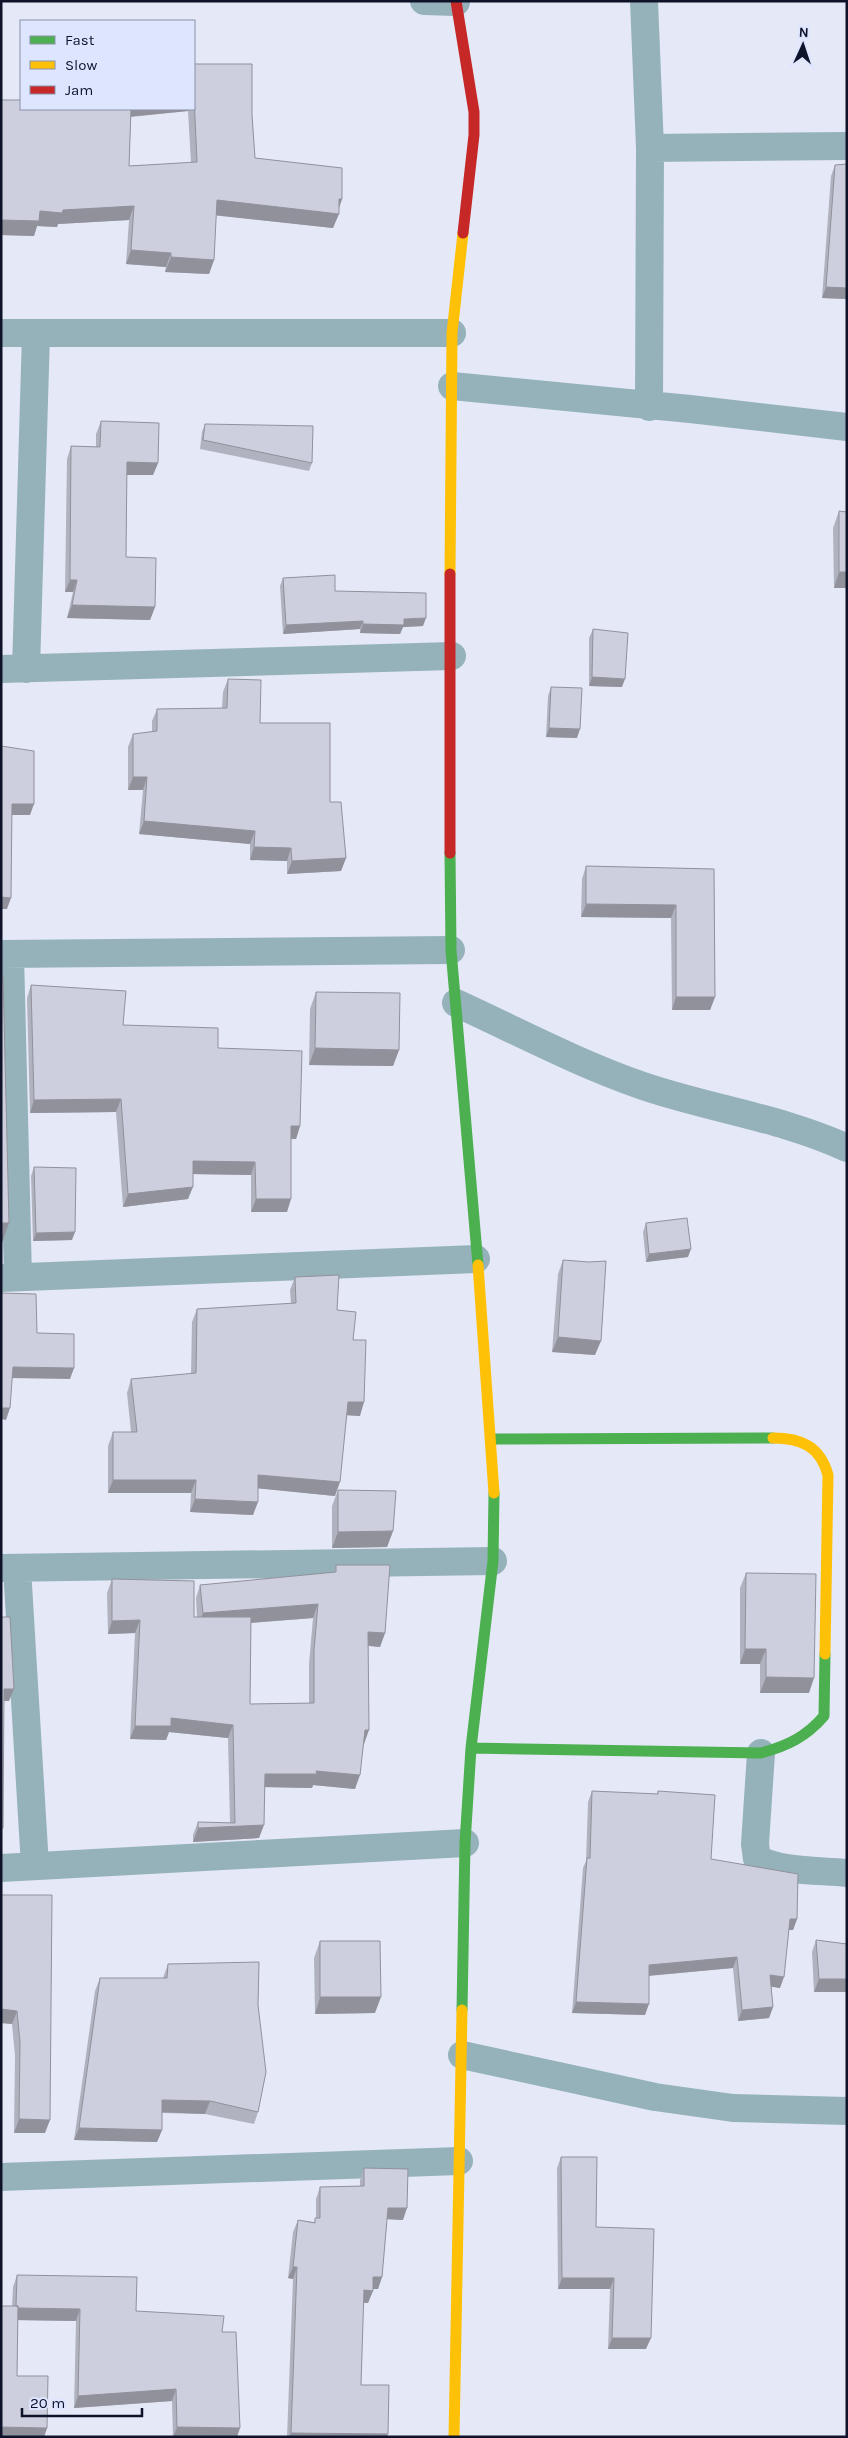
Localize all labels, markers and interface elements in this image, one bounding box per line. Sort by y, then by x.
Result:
legend [20,20,195,110]
north arrow [778,20,828,70]
text: N [798,24,809,41]
text: Fast [65,31,95,49]
text: Slow [65,56,97,74]
text: Jam [65,81,93,99]
scale bar [22,2386,142,2418]
text: 20 m [30,2394,65,2412]

